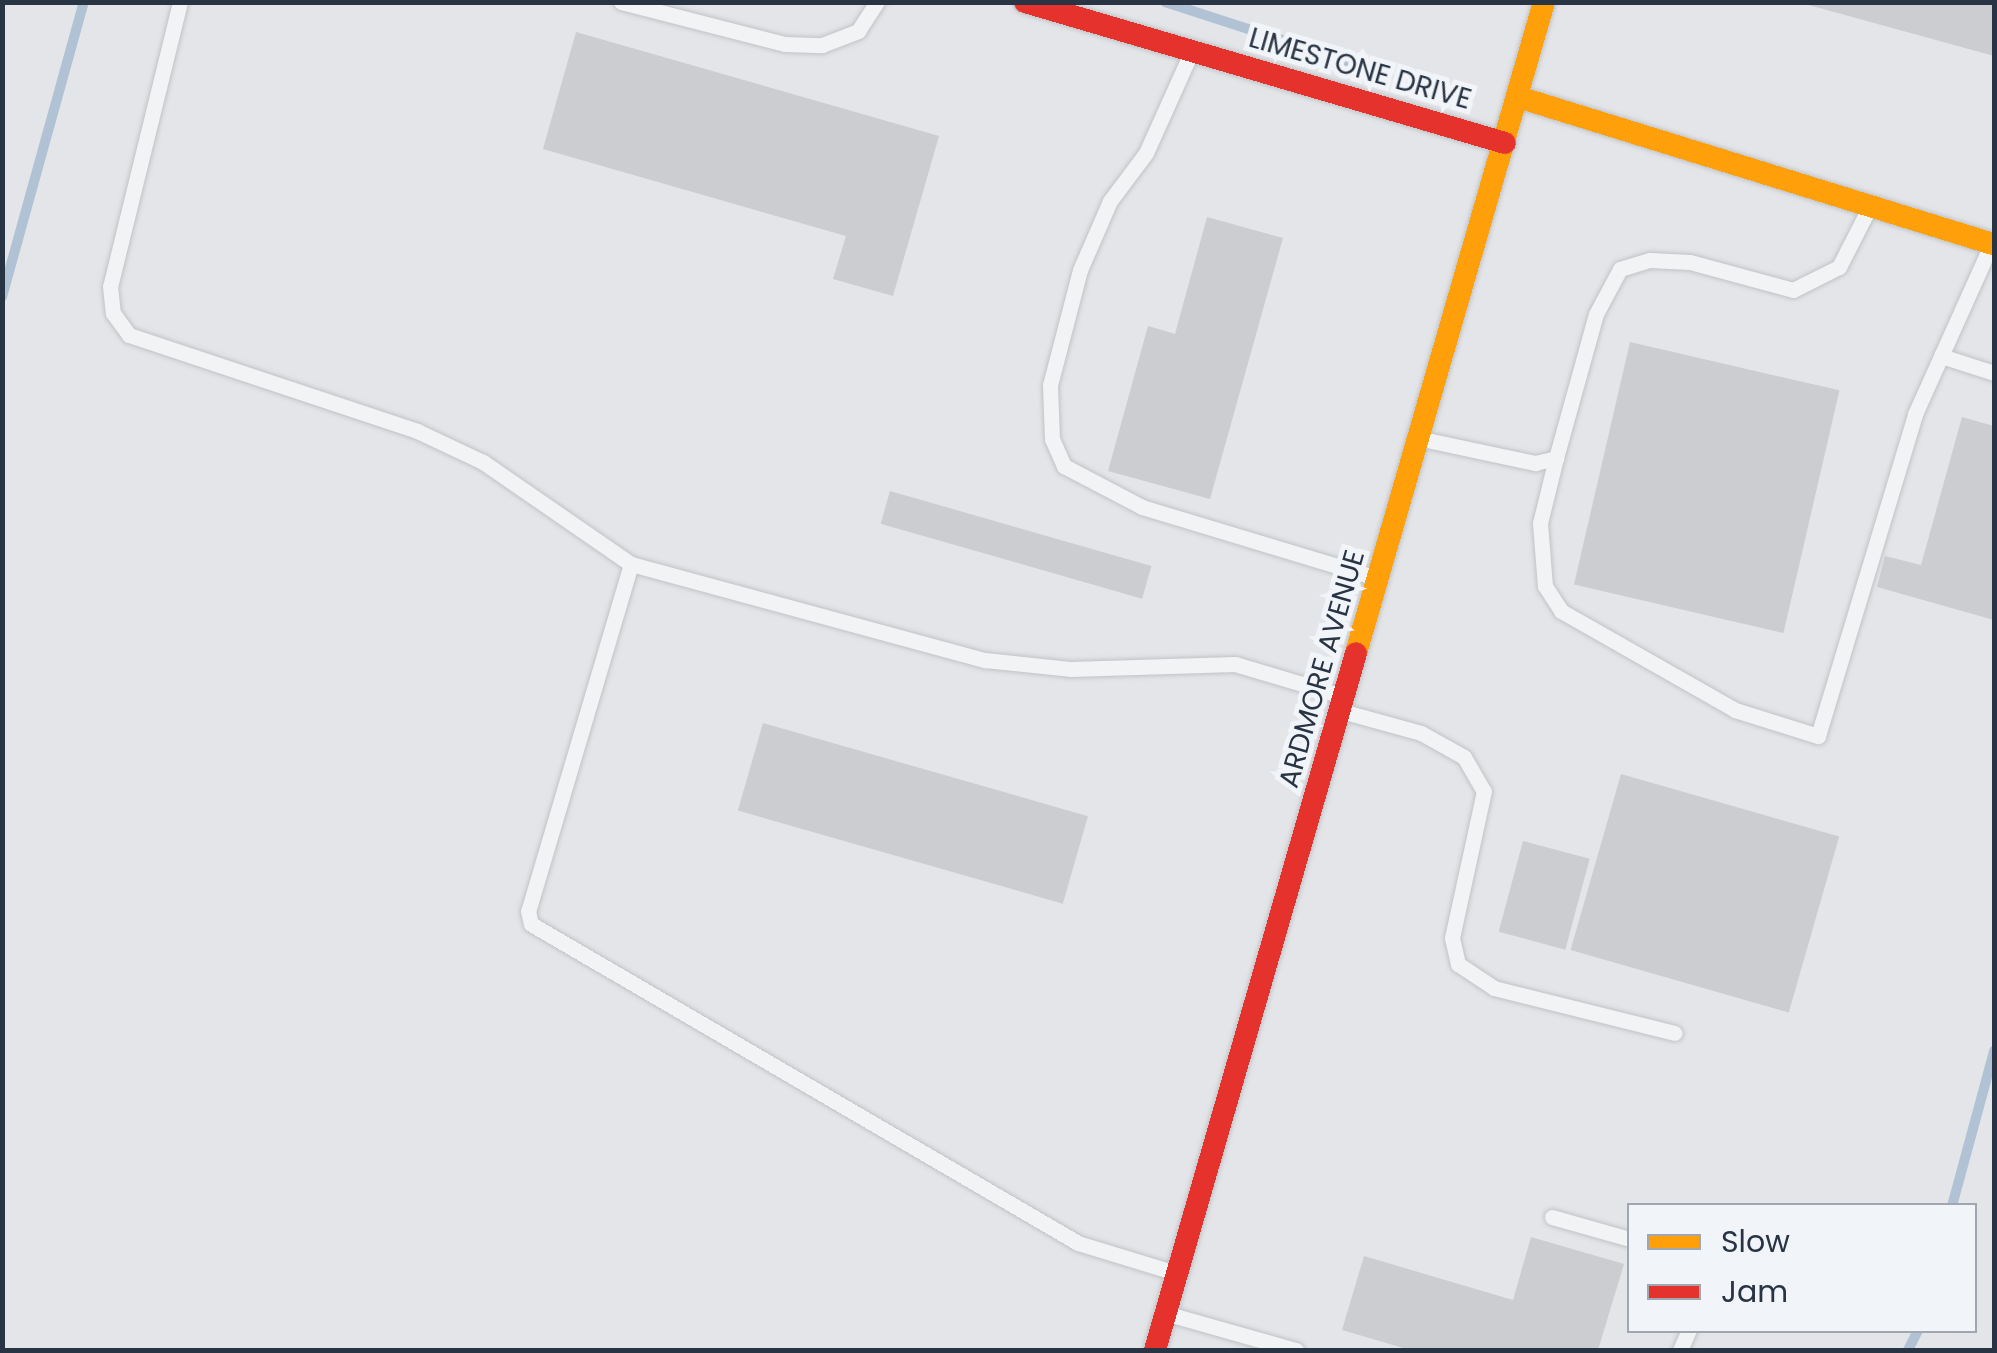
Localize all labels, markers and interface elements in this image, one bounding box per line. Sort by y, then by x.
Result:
street label: LIMESTONE DRIVE [1245,21,1475,117]
street label: ARDMORE AVENUE [1272,546,1372,792]
legend [1627,1203,1977,1333]
text: Slow [1721,1220,1790,1263]
text: Jam [1721,1270,1788,1313]

